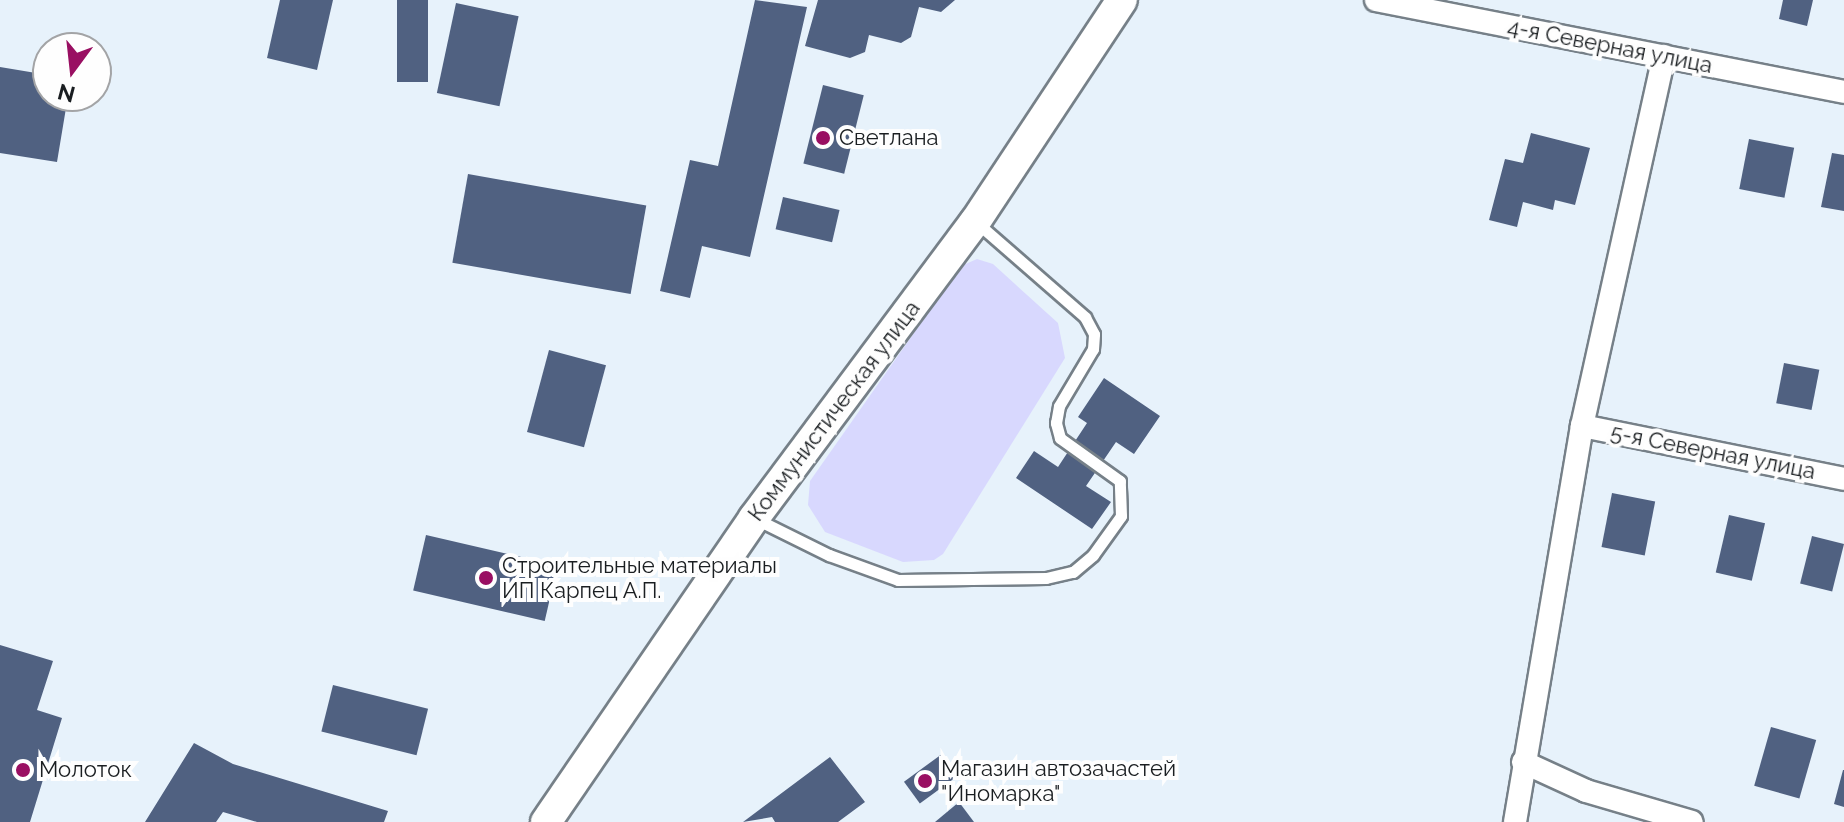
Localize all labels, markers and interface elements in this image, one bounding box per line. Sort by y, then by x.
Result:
street label: 4-я Северная улица [1505,13,1715,79]
north arrow [32,32,112,112]
text: N [55,79,78,108]
place label: Светлана [839,125,939,151]
marker: Светлана [814,129,832,147]
street label: Коммунистическая улица [742,295,926,527]
street label: 5-я Северная улица [1608,419,1818,485]
place label: Строительные материалы ИП Карпец А.П. [502,552,777,604]
marker: Строительные материалы ИП Карпец А.П. [477,569,495,587]
place label: Магазин автозачастей "Иномарка" [941,755,1176,806]
place label: Молоток [39,757,132,783]
marker: Молоток [14,761,32,779]
marker: Магазин автозачастей "Иномарка" [916,772,934,790]

